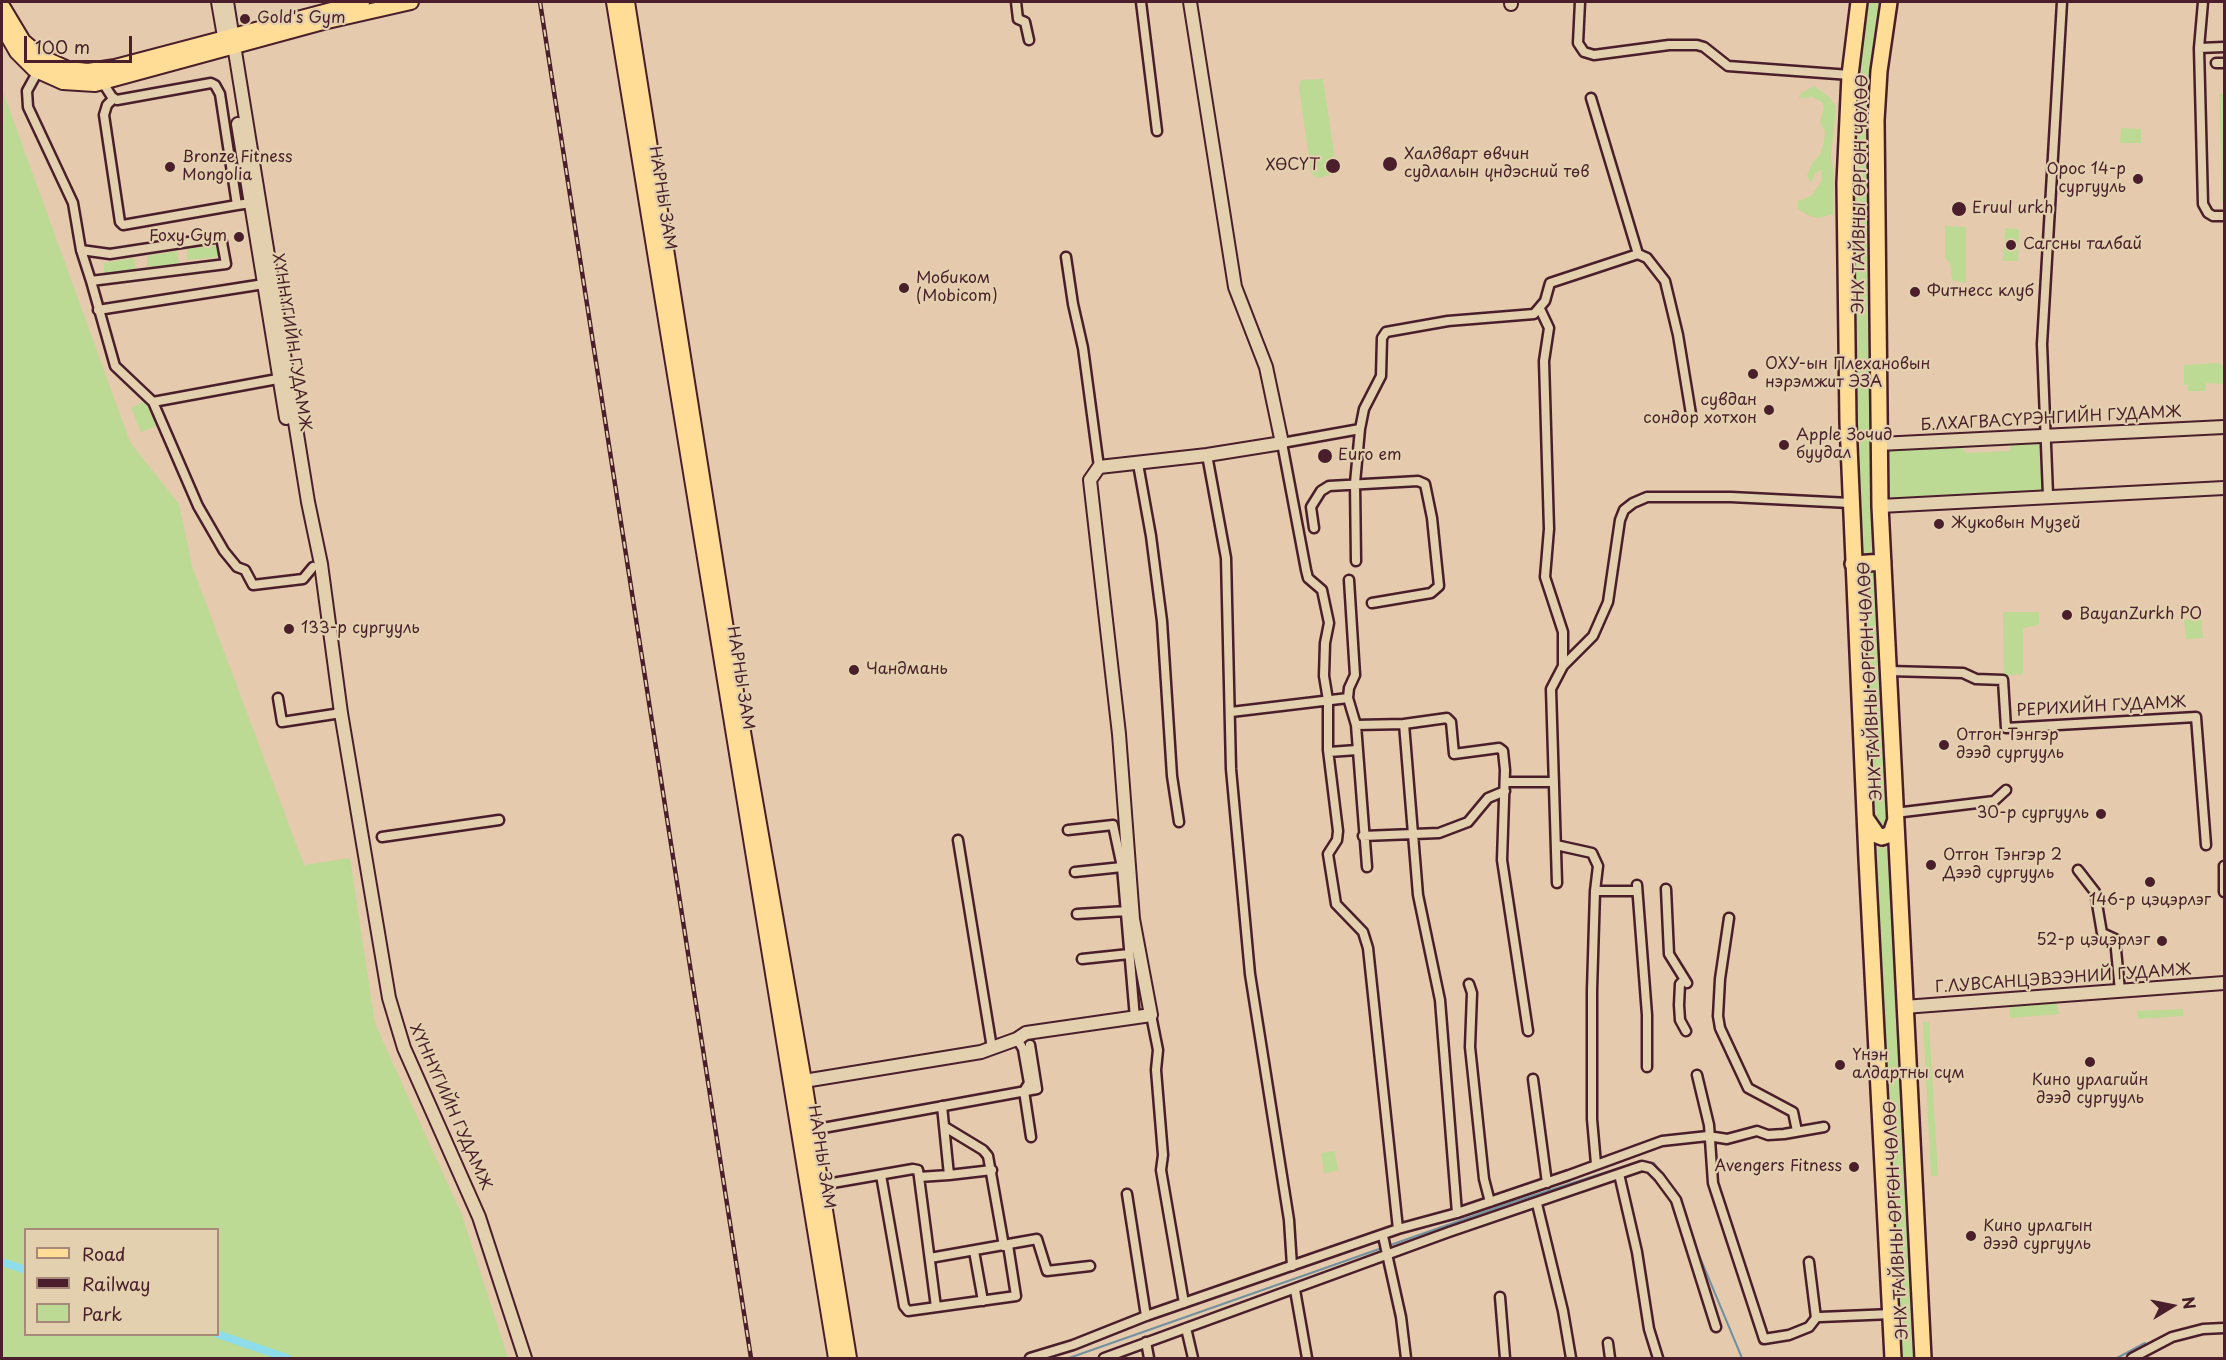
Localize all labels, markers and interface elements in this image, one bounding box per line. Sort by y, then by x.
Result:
place label: Gold's Gym [257,9,346,29]
marker: Gold's Gym [238,12,252,26]
scale bar [27,24,135,62]
text: 100 m [35,33,90,60]
street label: ЭНХ ТАЙВНЫ ӨРГӨН ЧӨЛӨӨ [1849,74,1873,314]
street label: НАРНЫ ЗАМ [644,145,680,251]
place label: Халдварт өвчин судлалын үндэсний төв [1404,145,1589,183]
place label: Bronze Fitness Mongolia [182,148,293,186]
marker: Халдварт өвчин судлалын үндэсний төв [1381,155,1399,173]
place label: ХӨСҮТ [1265,156,1320,176]
marker: ХӨСҮТ [1324,157,1342,175]
marker: Bronze Fitness Mongolia [163,160,177,174]
place label: Орос 14-р сургууль [2046,160,2126,198]
marker: Орос 14-р сургууль [2131,172,2145,186]
place label: Eruul urkh [1972,199,2053,219]
marker: Eruul urkh [1950,200,1968,218]
place label: Foxy Gym [149,227,227,247]
marker: Foxy Gym [232,230,246,244]
place label: Сагсны талбай [2023,235,2142,255]
marker: Сагсны талбай [2004,238,2018,252]
street label: ХҮННҮГИЙН ГУДАМЖ [267,252,315,432]
place label: Мобиком (Mobicom) [916,269,998,307]
marker: Мобиком (Mobicom) [897,281,911,295]
place label: Фитнесс клуб [1927,282,2034,302]
marker: Фитнесс клуб [1908,285,1922,299]
place label: ОХУ-ын Плехановын нэрэмжит ЭЗА [1765,355,1930,393]
marker: ОХУ-ын Плехановын нэрэмжит ЭЗА [1746,367,1760,381]
place label: сувдан сондор хотхон [1643,391,1757,429]
marker: сувдан сондор хотхон [1762,403,1776,417]
street label: Б.ЛХАГВАСҮРЭНГИЙН ГУДАМЖ [1920,403,2182,435]
place label: Apple Зочид буудал [1796,426,1893,464]
marker: Apple Зочид буудал [1777,438,1791,452]
place label: Euro em [1338,446,1402,466]
marker: Euro em [1316,447,1334,465]
place label: Жуковын Музей [1951,514,2081,534]
marker: Жуковын Музей [1932,517,1946,531]
street label: ЭНХ ТАЙВНЫ ӨРГӨН ЧӨЛӨӨ [1855,561,1887,801]
place label: BayanZurkh PO [2079,605,2202,625]
marker: BayanZurkh PO [2060,608,2074,622]
place label: 133-р сургууль [301,619,420,639]
marker: 133-р сургууль [282,622,296,636]
street label: НАРНЫ ЗАМ [722,625,758,731]
place label: Чандмань [866,660,948,680]
marker: Чандмань [847,663,861,677]
street label: РЕРИХИЙН ГУДАМЖ [2016,693,2186,721]
place label: Отгон Тэнгэр дээд сургууль [1956,726,2064,764]
marker: Отгон Тэнгэр дээд сургууль [1937,738,1951,752]
place label: 30-р сургууль [1977,804,2089,824]
marker: 30-р сургууль [2094,807,2108,821]
place label: Отгон Тэнгэр 2 Дээд сургууль [1943,846,2062,884]
marker: Отгон Тэнгэр 2 Дээд сургууль [1924,858,1938,872]
marker: 146-р цэцэрлэг [2143,875,2157,889]
place label: 146-р цэцэрлэг [2089,891,2211,911]
place label: 52-р цэцэрлэг [2036,931,2150,951]
marker: 52-р цэцэрлэг [2155,934,2169,948]
street label: Г.ЛУВСАНЦЭВЭЭНИЙ ГУДАМЖ [1934,960,2192,998]
street label: ХҮННҮГИЙН ГУДАМЖ [405,1021,495,1193]
place label: Үнэн алдартны сүм [1852,1046,1965,1084]
marker: Кино урлагийн дээд сургууль [2083,1055,2097,1069]
marker: Үнэн алдартны сүм [1833,1058,1847,1072]
place label: Кино урлагийн дээд сургууль [2032,1071,2148,1109]
street label: ЭНХ ТАЙВНЫ ӨРГӨН ЧӨЛӨӨ [1881,1100,1913,1340]
street label: НАРНЫ ЗАМ [803,1104,839,1210]
place label: Avengers Fitness [1714,1157,1842,1177]
marker: Avengers Fitness [1847,1160,1861,1174]
place label: Кино урлагын дээд сургууль [1983,1217,2093,1255]
legend [24,1228,219,1336]
marker: Кино урлагын дээд сургууль [1964,1229,1978,1243]
text: Road [82,1240,126,1267]
text: Railway [82,1270,150,1297]
north arrow [2142,1276,2202,1336]
text: N [2177,1295,2203,1311]
text: Park [82,1300,122,1327]

